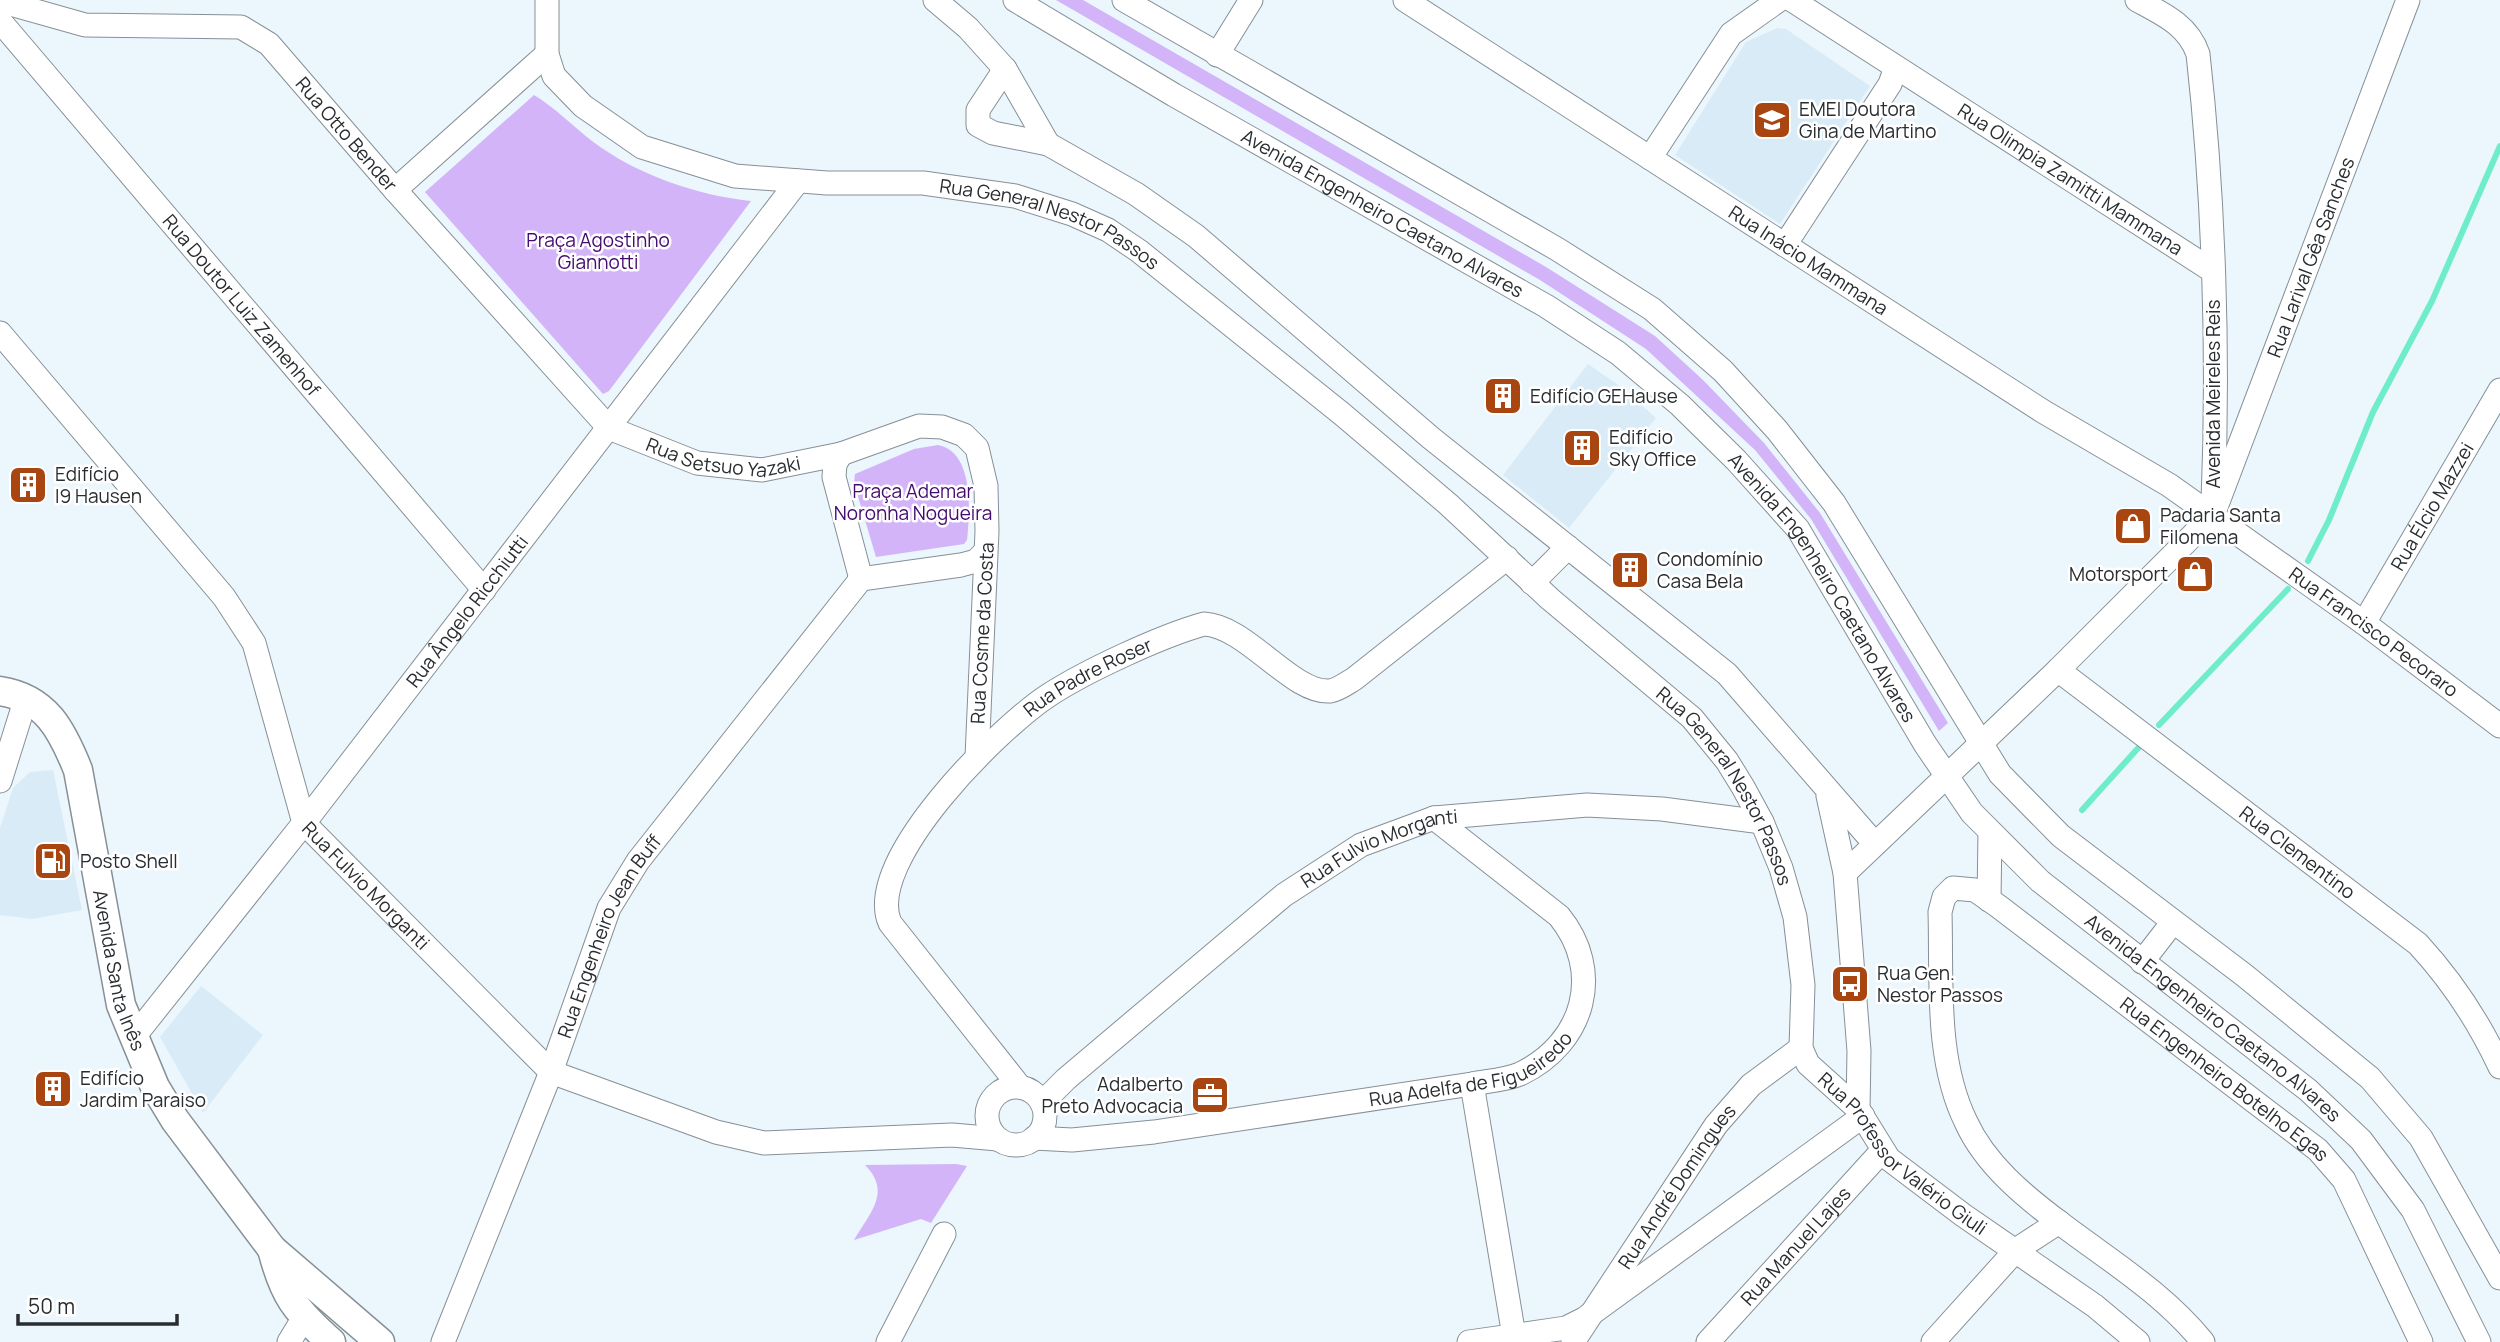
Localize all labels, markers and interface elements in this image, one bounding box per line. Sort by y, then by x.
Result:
street label: Rua Otto Bender [290,71,404,197]
place label: EMEI Doutora Gina de Martino [1799,96,1937,144]
street label: Rua Olimpia Zamitti Mammana [1953,97,2188,261]
school or university icon: EMEI Doutora Gina de Martino [1751,99,1793,141]
street label: Avenida Engenheiro Caetano Alvares [1237,123,1528,304]
street label: Rua Larival Gêa Sanches [2261,153,2360,361]
street label: Rua General Nestor Passos [938,172,1165,275]
street label: Rua Inácio Mammana [1724,199,1893,321]
street label: Rua Doutor Luiz Zamenhof [157,209,327,402]
park label: Praça Agostinho Giannotti [526,227,670,275]
street label: Avenida Meireles Reis [2200,300,2226,488]
building icon: Edifício GEHause [1482,375,1524,417]
place label: Edifício GEHause [1530,383,1678,409]
place label: Edifício Sky Office [1609,424,1696,472]
building icon: Edifício Sky Office [1561,427,1603,469]
street label: Rua Setsuo Yazaki [642,431,803,483]
street label: Rua Élcio Mazzei [2384,438,2480,575]
street label: Avenida Engenheiro Caetano Alvares [1723,447,1922,727]
place label: Edifício I9 Hausen [55,461,142,509]
building icon: Edifício I9 Hausen [7,464,49,506]
park label: Praça Ademar Noronha Nogueira [834,478,992,526]
place label: Padaria Santa Filomena [2160,502,2281,550]
shop icon: Padaria Santa Filomena [2112,505,2154,547]
street label: Rua Ângelo Ricchiutti [400,530,534,693]
street label: Rua Cosme da Costa [964,542,1000,724]
place label: Condomínio Casa Bela [1657,546,1763,594]
building icon: Condomínio Casa Bela [1609,549,1651,591]
shop icon: Motorsport [2174,553,2216,595]
place label: Motorsport [2069,561,2168,587]
street label: Rua Francisco Pecoraro [2284,561,2464,703]
street label: Rua Padre Roser [1018,631,1156,722]
street label: Rua General Nestor Passos [1651,681,1798,888]
street label: Rua Clementino [2234,800,2361,905]
street label: Rua Fulvio Morganti [1296,803,1459,894]
street label: Rua Fulvio Morganti [297,816,435,955]
street label: Rua Engenheiro Jean Buff [551,829,667,1042]
fuel station icon: Posto Shell [32,840,74,882]
place label: Posto Shell [80,848,178,874]
street label: Avenida Santa Inês [87,888,151,1055]
street label: Avenida Engenheiro Caetano Alvares [2080,908,2347,1128]
place label: Rua Gen. Nestor Passos [1877,960,2003,1008]
bus stop icon: Rua Gen. Nestor Passos [1829,963,1871,1005]
street label: Rua Engenheiro Botelho Egas [2115,991,2335,1167]
street label: Rua Adelfa de Figueiredo [1367,1026,1578,1112]
place label: Edifício Jardim Paraiso [80,1065,206,1113]
street label: Rua Professor Valério Giuli [1813,1066,1992,1241]
building icon: Edifício Jardim Paraiso [32,1068,74,1110]
place label: Adalberto Preto Advocacia [1041,1071,1183,1119]
office icon: Adalberto Preto Advocacia [1189,1074,1231,1116]
street label: Rua André Domingues [1612,1098,1742,1274]
street label: Rua Manuel Lajes [1735,1181,1856,1311]
scale bar [18,1282,177,1326]
text: 50 m [28,1292,75,1320]

